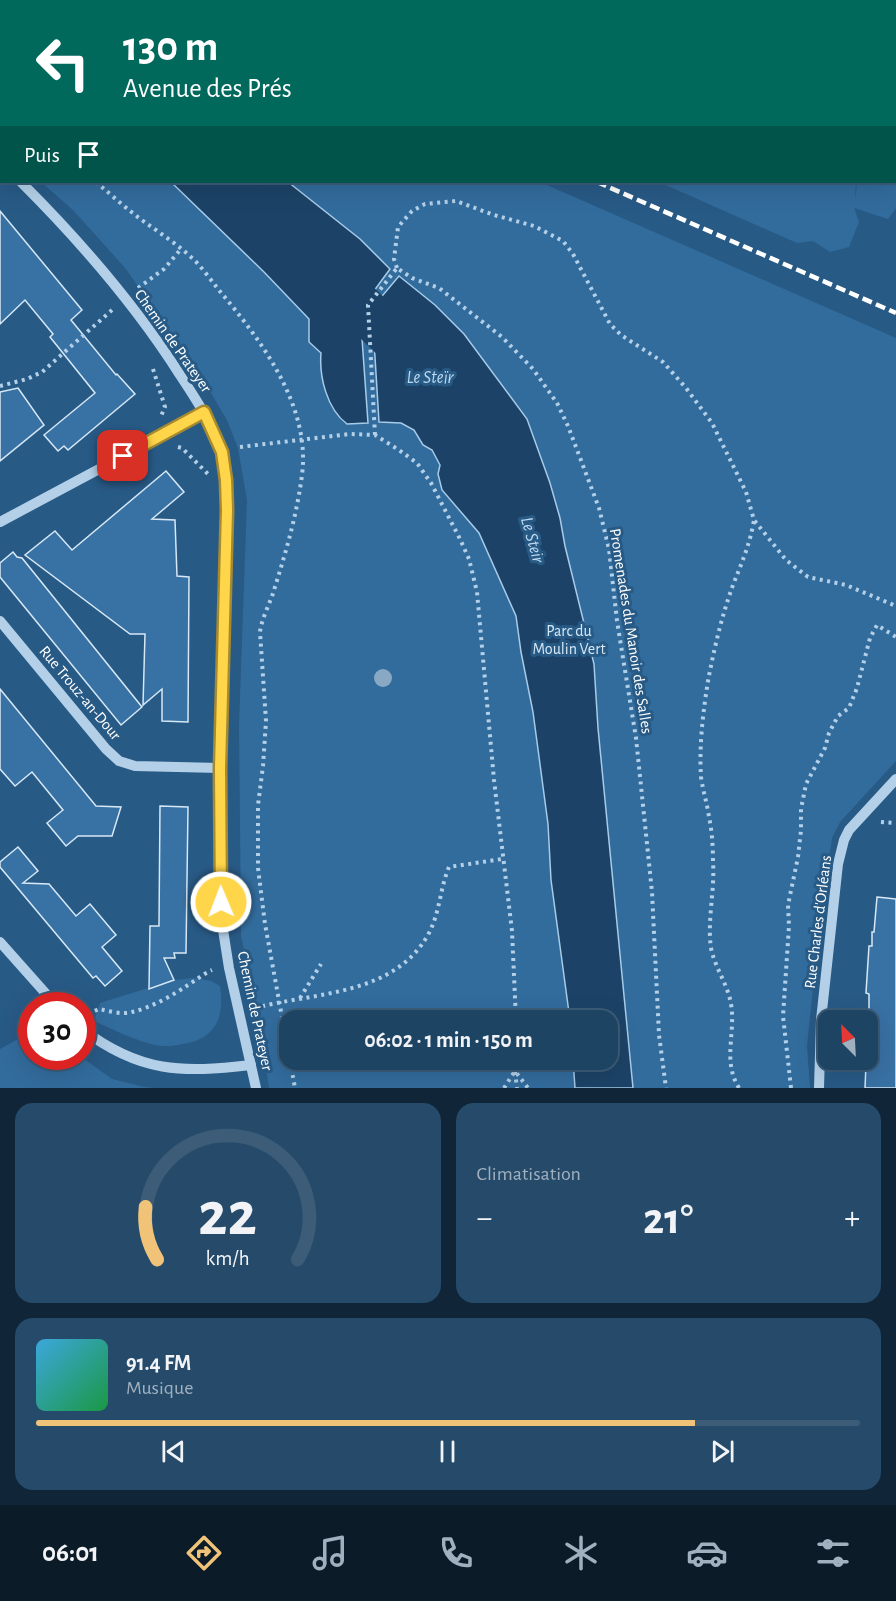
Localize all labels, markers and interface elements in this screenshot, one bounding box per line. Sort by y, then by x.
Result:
icon: left [24,24,102,102]
text: 130 m [123,26,218,68]
text: Avenue des Prés [123,75,292,102]
icon: arrive [72,138,105,171]
text: Puis [24,144,60,166]
street label: Chemin de Prateyer [131,287,215,397]
water label: Le Steïr [407,369,455,387]
pin [97,430,148,481]
icon: arrive [106,439,139,472]
water label: Le Steir [517,515,547,566]
street label: Promenades du Manoir des Salles [607,527,655,735]
park label: Parc du Moulin Vert [532,623,606,657]
street label: Rue Trouz-an-Dour [36,643,124,744]
street label: Rue Charles d'Orléans [802,854,834,990]
position arrow [189,870,253,934]
street label: Chemin de Prateyer [234,950,276,1073]
speed limit sign: 30 [18,992,96,1070]
north arrow [818,1010,878,1070]
map controls [818,1010,878,1070]
text: 06:02 · 1 min · 150 m [364,1029,533,1051]
text: Climatisation [477,1164,581,1184]
text: 22 [198,1184,257,1246]
text: 21° [643,1197,694,1242]
text: − [477,1202,492,1235]
text: + [844,1202,860,1235]
text: km/h [206,1248,250,1269]
text: 91.4 FM [126,1352,191,1374]
text: Musique [126,1378,193,1398]
icon: previous [157,1435,190,1468]
icon: pause [431,1435,464,1468]
icon: next [706,1435,739,1468]
icon: directions [183,1532,225,1574]
icon: music [309,1532,351,1574]
icon: phone [435,1532,477,1574]
icon: climate [560,1532,602,1574]
icon: car [686,1532,728,1574]
icon: filters [812,1532,854,1574]
text: 06:01 [42,1539,99,1566]

